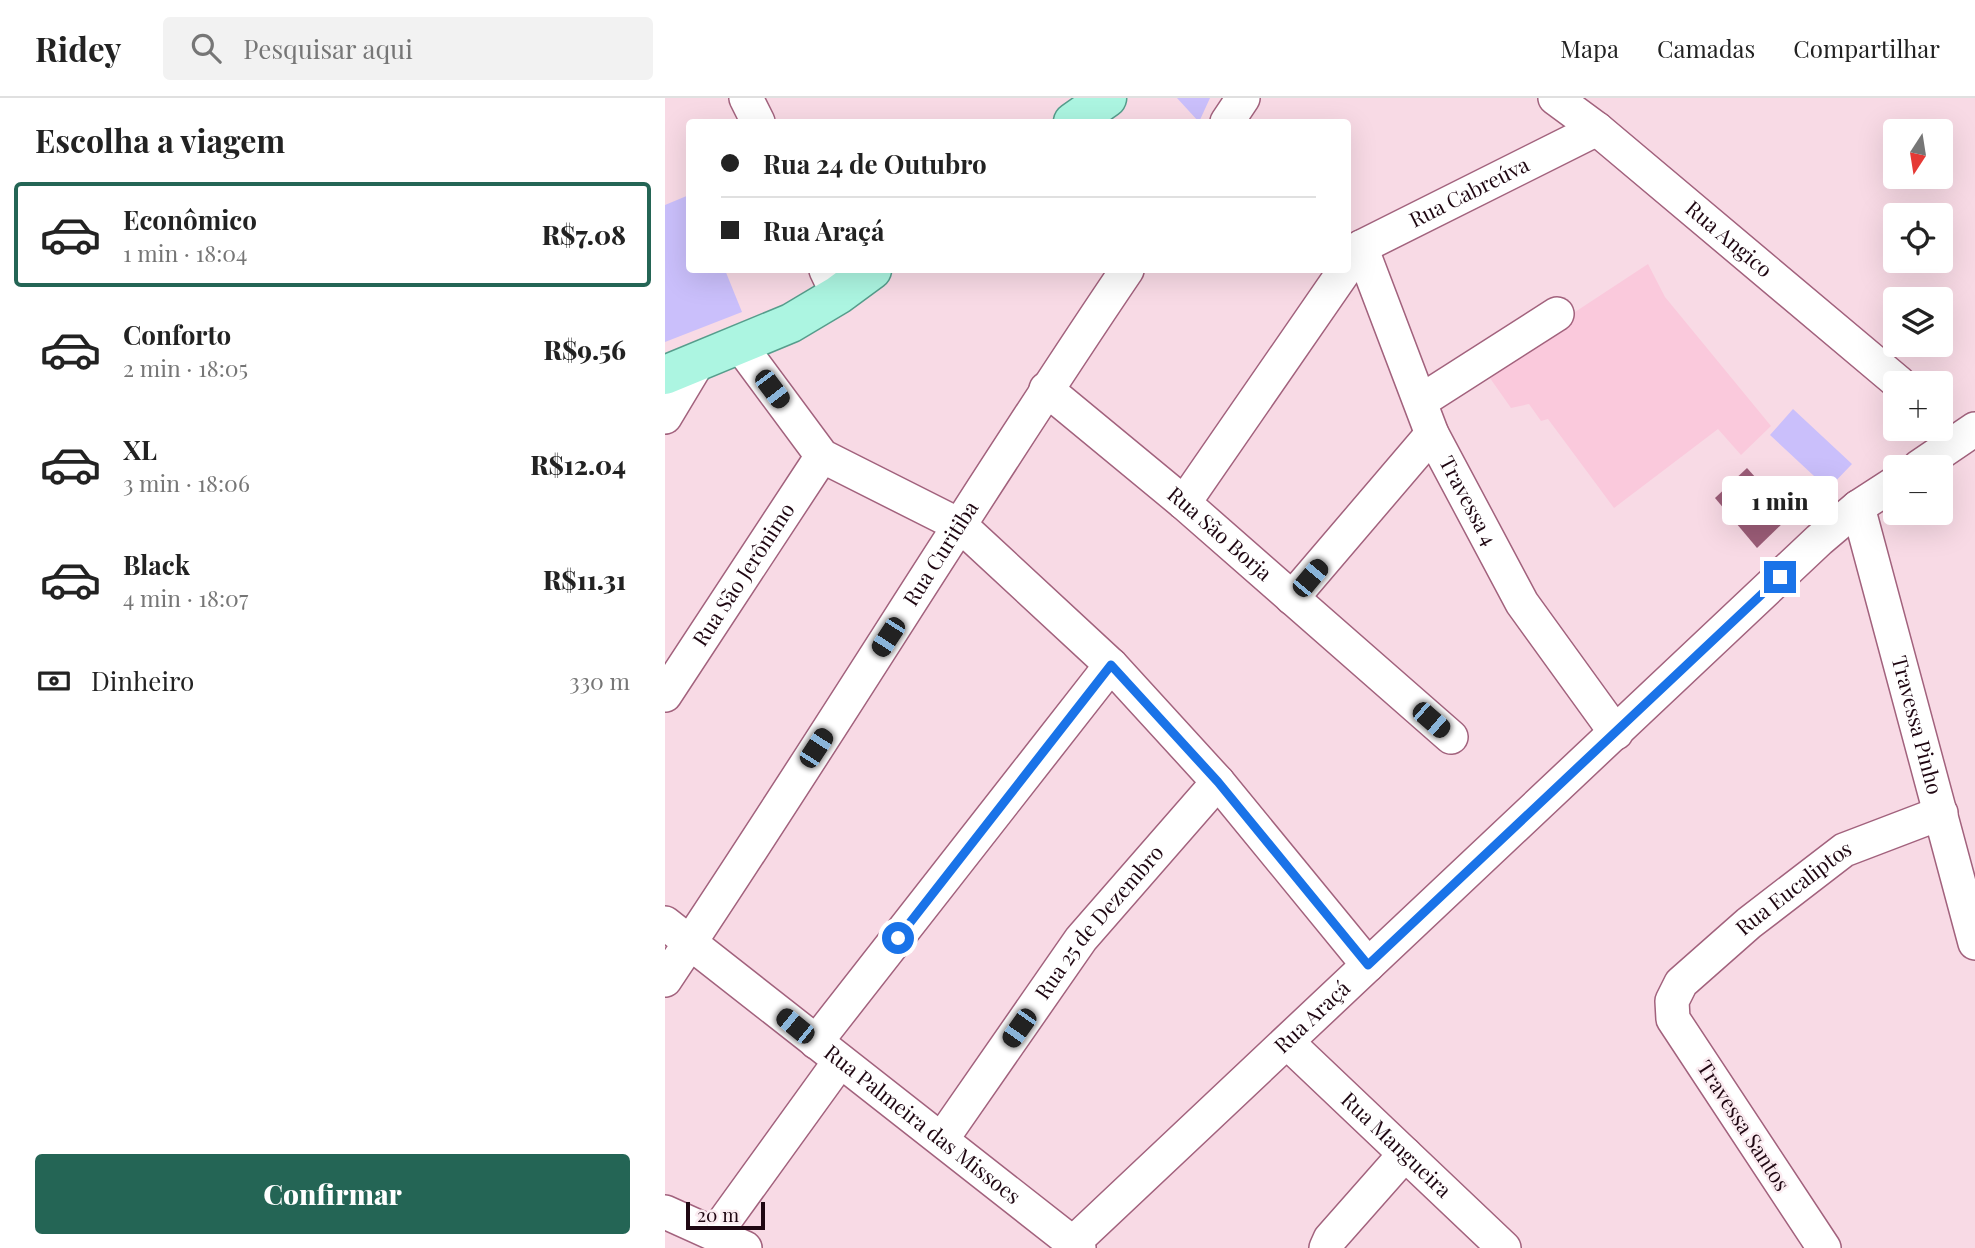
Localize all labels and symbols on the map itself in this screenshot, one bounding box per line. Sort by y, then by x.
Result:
north arrow [1883,119,1953,189]
street label: Rua Cabreúva [1404,149,1534,233]
street label: Rua Angico [1681,194,1779,283]
car [751,366,794,412]
street label: Travessa 4 [1434,450,1505,550]
callout: 1 min [1722,476,1838,524]
street label: Rua São Borja [1163,479,1279,586]
street label: Rua Curitiba [896,494,984,610]
street label: Rua São Jerônimo [685,496,800,651]
car [1289,555,1332,601]
route end [1764,561,1796,593]
car [868,614,909,660]
street label: Travessa Pinho [1887,652,1951,797]
car [1409,698,1454,742]
car [796,725,837,771]
street label: Rua Eucaliptos [1729,833,1855,941]
street label: Rua 25 de Dezembro [1027,838,1169,1004]
route start [882,922,914,954]
street label: Rua Araçá [1267,973,1355,1058]
car [773,1005,818,1047]
car [999,1005,1040,1051]
street label: Rua Palmeira das Missoes [820,1038,1027,1209]
street label: Travessa Santos [1692,1054,1797,1196]
street label: Rua Mangueira [1336,1085,1459,1203]
scale bar [686,1199,765,1231]

